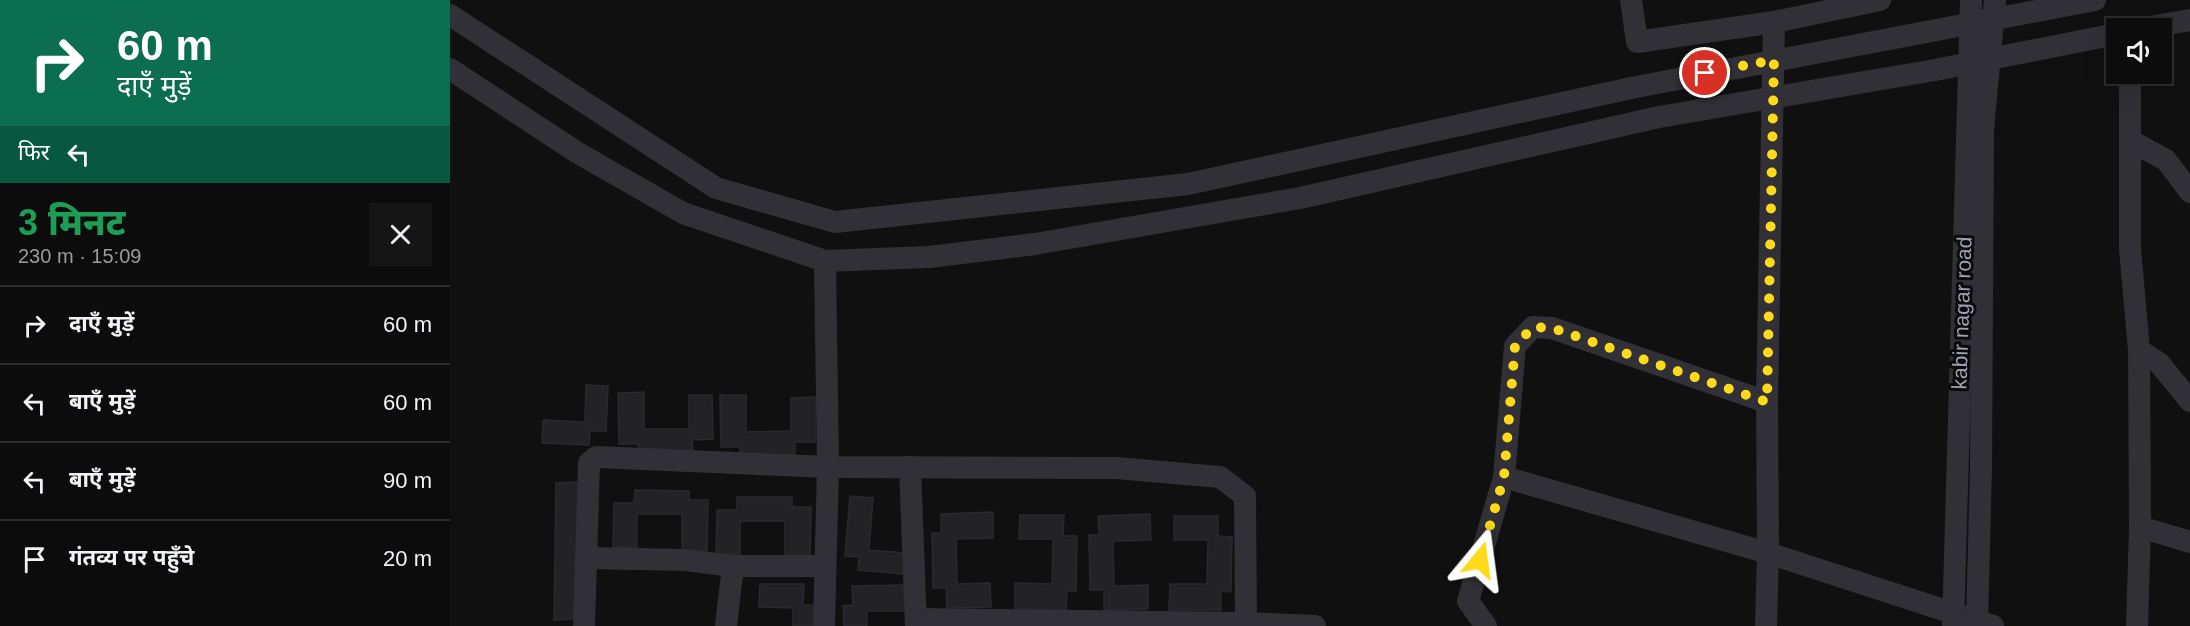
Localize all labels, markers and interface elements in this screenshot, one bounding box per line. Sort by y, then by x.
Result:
map controls [2106,18,2172,84]
button: sound [2106,18,2172,84]
text: 60 m [117,22,213,69]
icon: right [18,24,96,102]
pin [1679,47,1730,98]
icon: arrive [1688,56,1721,89]
text: दाएँ मुड़ें [117,71,191,101]
icon: left [62,138,95,171]
text: फिर [18,140,50,165]
text: 3 मिनट [18,202,126,243]
button: close [369,203,432,266]
street label: kabir nagar road [1947,236,1976,390]
text: 230 m · 15:09 [18,245,141,267]
icon: right [18,309,51,342]
text: दाएँ मुड़ें [69,311,134,336]
text: 60 m [383,312,432,337]
icon: left [18,387,51,420]
text: बाएँ मुड़ें [69,389,135,414]
text: 60 m [383,390,432,415]
icon: left [18,465,51,498]
text: बाएँ मुड़ें [69,467,135,492]
text: 90 m [383,468,432,493]
position arrow [1448,528,1512,592]
icon: arrive [18,543,51,576]
text: गंतव्य पर पहुँचे [69,545,194,570]
text: 20 m [383,546,432,571]

